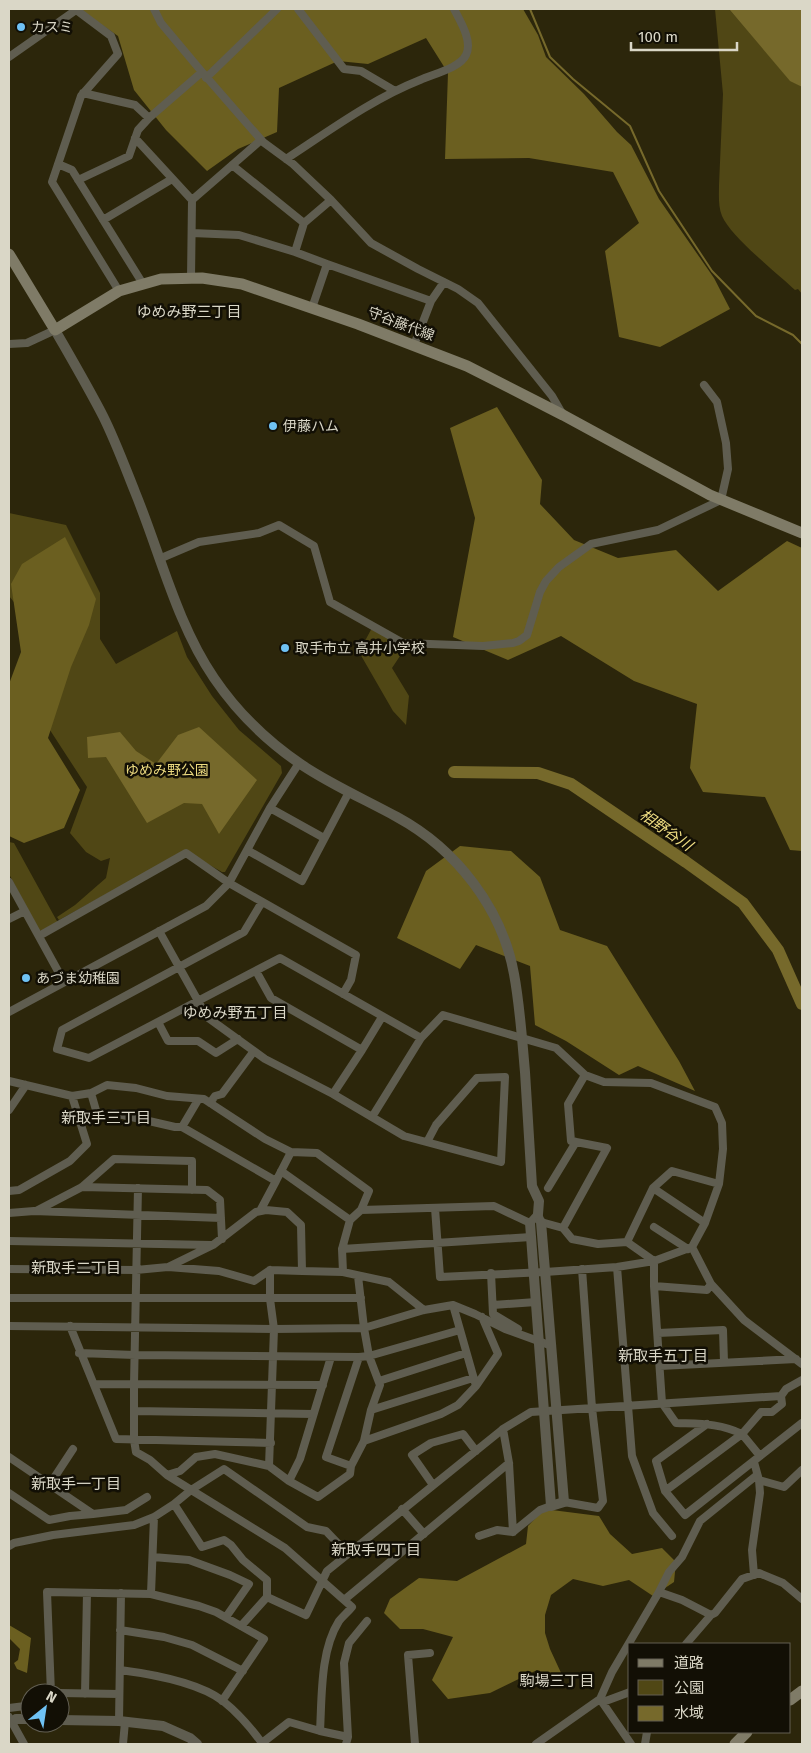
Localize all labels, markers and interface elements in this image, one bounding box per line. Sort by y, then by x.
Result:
place label: カスミ [31,19,73,36]
scale bar [631,20,737,52]
marker: カスミ [15,21,27,33]
text: 100 m [638,28,678,46]
district label: ゆめみ野三丁目 [136,303,242,321]
street label: 守谷藤代線 [365,304,437,344]
place label: 伊藤ハム [283,418,339,435]
marker: 伊藤ハム [267,420,279,432]
place label: 取手市立 高井小学校 [295,640,425,657]
marker: 取手市立 高井小学校 [279,642,291,654]
park label: ゆめみ野公園 [125,762,209,779]
water label: 相野谷川 [636,805,697,856]
place label: あづま幼稚園 [36,970,120,987]
marker: あづま幼稚園 [20,972,32,984]
district label: ゆめみ野五丁目 [182,1004,288,1022]
district label: 新取手三丁目 [61,1109,151,1127]
district label: 新取手二丁目 [31,1259,121,1277]
district label: 新取手五丁目 [618,1347,708,1365]
district label: 新取手一丁目 [31,1475,121,1493]
district label: 新取手四丁目 [331,1541,421,1559]
legend [628,1643,791,1733]
text: 道路 [674,1654,704,1672]
district label: 駒場三丁目 [519,1672,595,1690]
text: 公園 [674,1679,704,1697]
north arrow [20,1683,70,1733]
text: N [43,1687,60,1707]
text: 水域 [674,1704,704,1722]

